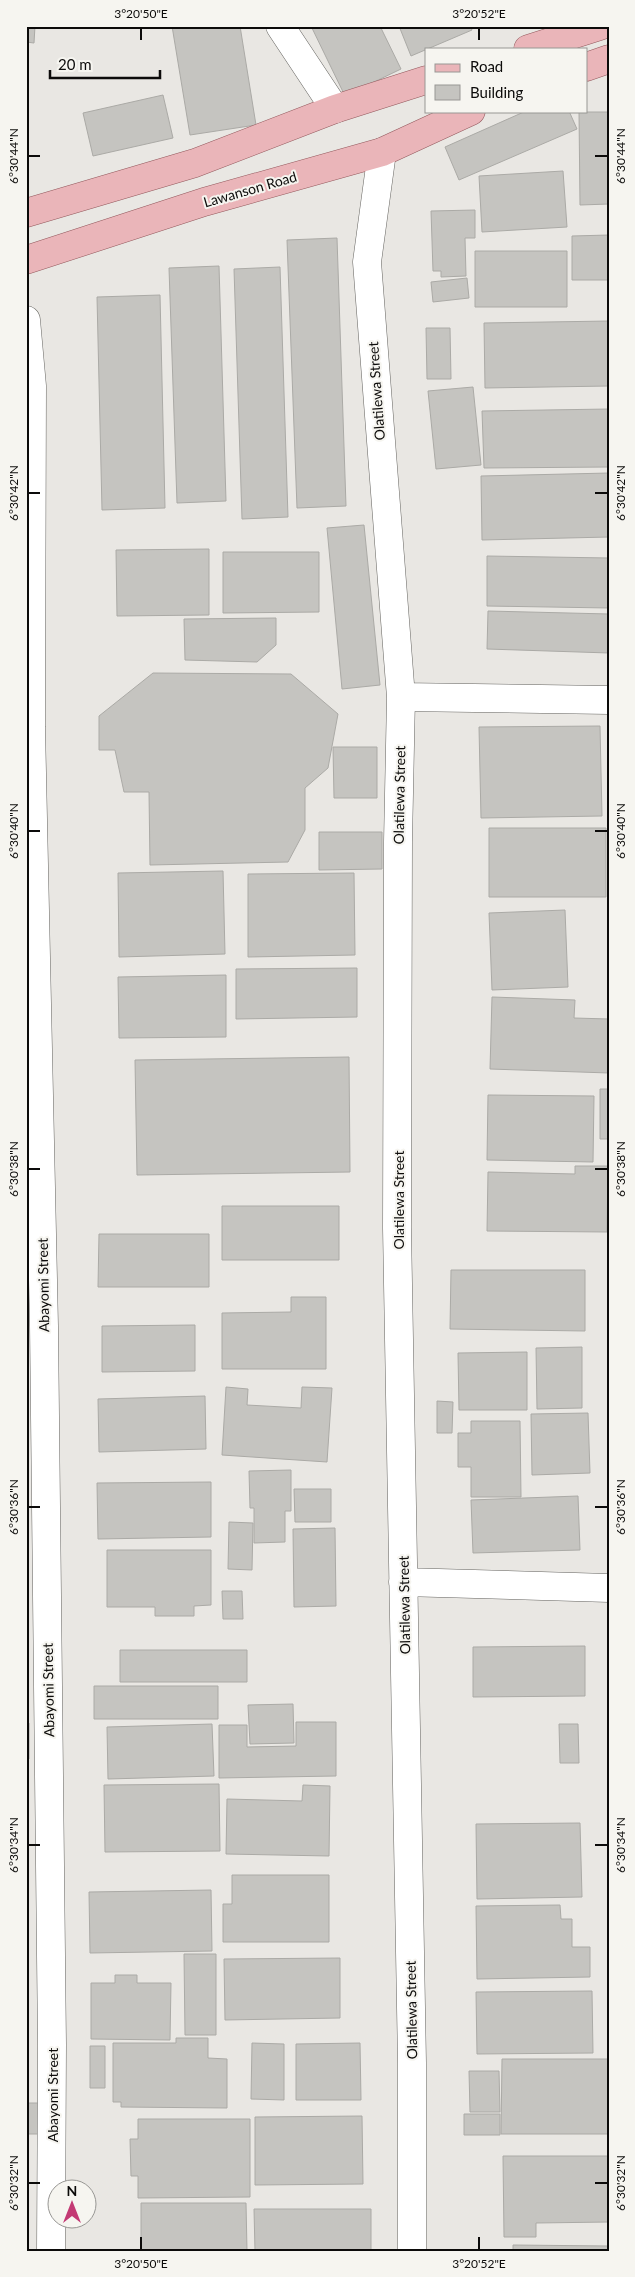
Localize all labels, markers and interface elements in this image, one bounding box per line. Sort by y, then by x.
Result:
text: 3°20'50"E [114,6,168,21]
text: 3°20'52"E [452,6,506,21]
scale bar [50,48,160,80]
legend [425,48,588,112]
text: 20 m [58,55,92,73]
text: Road [470,57,503,75]
text: Building [470,83,523,101]
text: 6°30'44"N [6,128,21,184]
text: 6°30'44"N [613,128,628,184]
street label: Lawanson Road [201,168,299,210]
street label: Olatilewa Street [364,341,388,441]
text: 6°30'42"N [6,465,21,521]
text: 6°30'42"N [613,465,628,521]
street label: Olatilewa Street [390,745,408,845]
text: 6°30'40"N [6,803,21,859]
text: 6°30'40"N [613,803,628,859]
text: 6°30'38"N [6,1141,21,1197]
text: 6°30'38"N [613,1141,628,1197]
street label: Olatilewa Street [390,1151,407,1249]
street label: Abayomi Street [34,1238,52,1332]
text: 6°30'36"N [6,1479,21,1535]
text: 6°30'36"N [613,1479,628,1535]
street label: Olatilewa Street [395,1555,413,1655]
street label: Abayomi Street [39,1643,57,1737]
text: 6°30'34"N [6,1817,21,1873]
text: 6°30'34"N [613,1817,628,1873]
street label: Olatilewa Street [402,1960,420,2060]
street label: Abayomi Street [44,2048,61,2142]
text: 6°30'32"N [6,2155,21,2211]
text: 6°30'32"N [613,2155,628,2211]
north arrow [48,2180,98,2230]
text: N [67,2182,77,2199]
text: 3°20'50"E [114,2256,168,2271]
text: 3°20'52"E [452,2256,506,2271]

